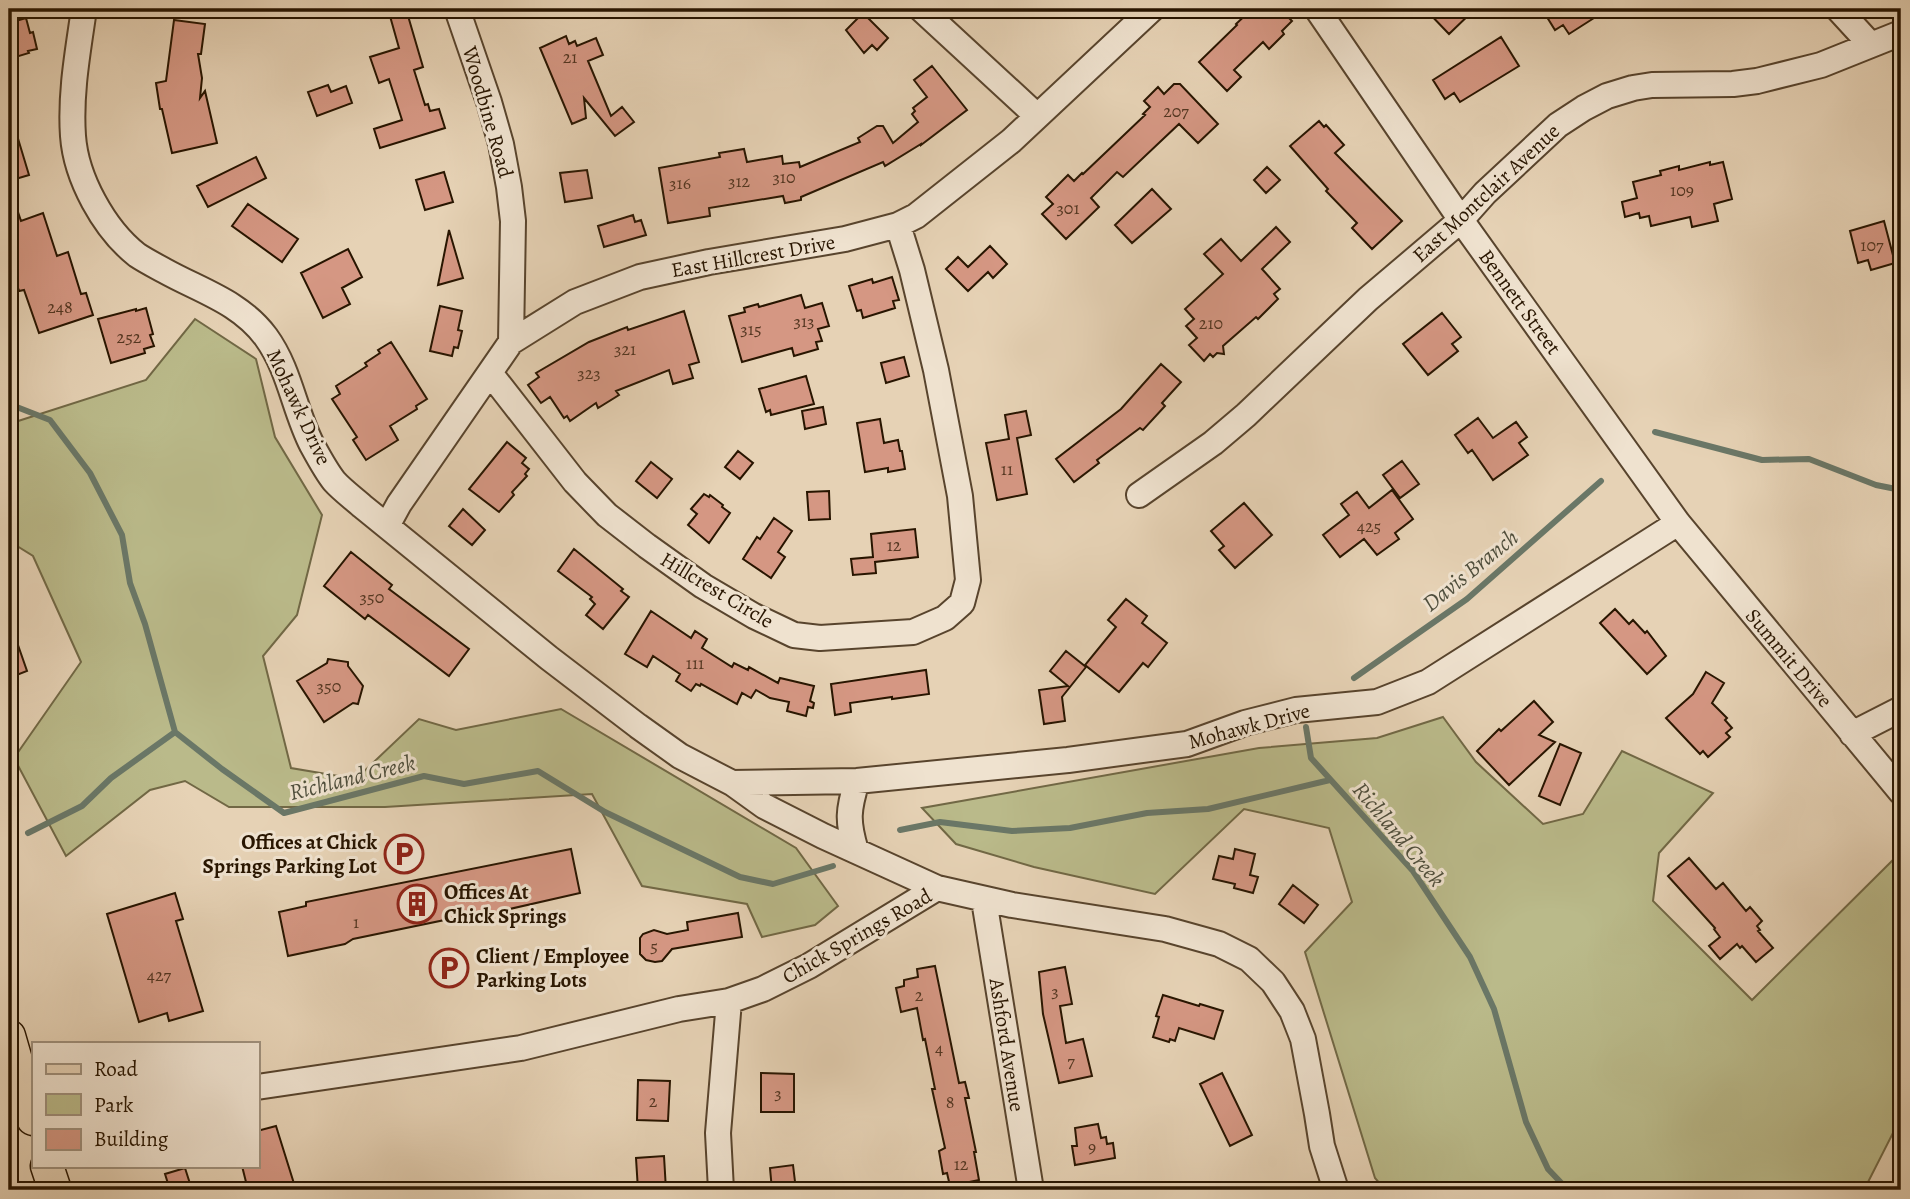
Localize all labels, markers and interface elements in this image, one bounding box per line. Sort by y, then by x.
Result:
street label: Woodbine Road [456,42,520,182]
house number: 21 [563,45,577,69]
house number: 207 [1163,99,1189,123]
street label: East Montclair Avenue [1406,117,1566,269]
house number: 310 [772,165,796,189]
house number: 312 [728,169,751,193]
house number: 316 [669,171,691,195]
house number: 109 [1670,178,1694,202]
house number: 301 [1056,196,1080,220]
street label: East Hillcrest Drive [669,228,837,284]
house number: 107 [1860,233,1884,257]
street label: Bennett Street [1472,244,1568,360]
house number: 248 [47,295,73,319]
house number: 313 [793,309,815,333]
house number: 210 [1199,311,1223,335]
house number: 315 [740,317,762,341]
house number: 252 [117,325,142,349]
house number: 321 [614,337,636,361]
street label: Mohawk Drive [260,344,338,470]
house number: 323 [577,361,601,385]
house number: 11 [1001,457,1013,481]
house number: 425 [1357,514,1381,538]
water label: Davis Branch [1416,522,1525,619]
house number: 12 [887,533,902,557]
street label: Hillcrest Circle [655,545,779,635]
house number: 350 [360,585,384,609]
street label: Summit Drive [1739,602,1839,714]
house number: 111 [686,651,704,675]
house number: 350 [317,674,341,698]
street label: Mohawk Drive [1185,696,1313,756]
water label: Richland Creek [286,747,418,808]
water label: Richland Creek [1345,775,1452,894]
place label: Offices at Chick Springs Parking Lot [203,828,377,880]
parking icon: Offices at Chick Springs Parking Lot [383,833,425,875]
place label: Offices At Chick Springs [444,878,566,930]
street label: Chick Springs Road [777,881,938,990]
building icon: Offices At Chick Springs [396,883,438,925]
house number: 1 [353,910,359,934]
house number: 5 [650,934,658,958]
place label: Client / Employee Parking Lots [476,942,630,994]
parking icon: Client / Employee Parking Lots [428,947,470,989]
house number: 427 [147,963,172,987]
street label: Ashford Avenue [982,975,1031,1114]
house number: 3 [1051,979,1059,1003]
house number: 2 [915,983,924,1007]
house number: 4 [935,1036,943,1060]
legend [32,1042,259,1168]
house number: 7 [1067,1049,1075,1073]
text: Road [94,1055,138,1083]
house number: 3 [774,1081,782,1105]
house number: 2 [649,1089,658,1113]
house number: 8 [946,1090,954,1114]
text: Park [94,1091,134,1119]
text: Building [94,1125,169,1153]
house number: 9 [1088,1135,1096,1159]
house number: 12 [954,1152,969,1176]

